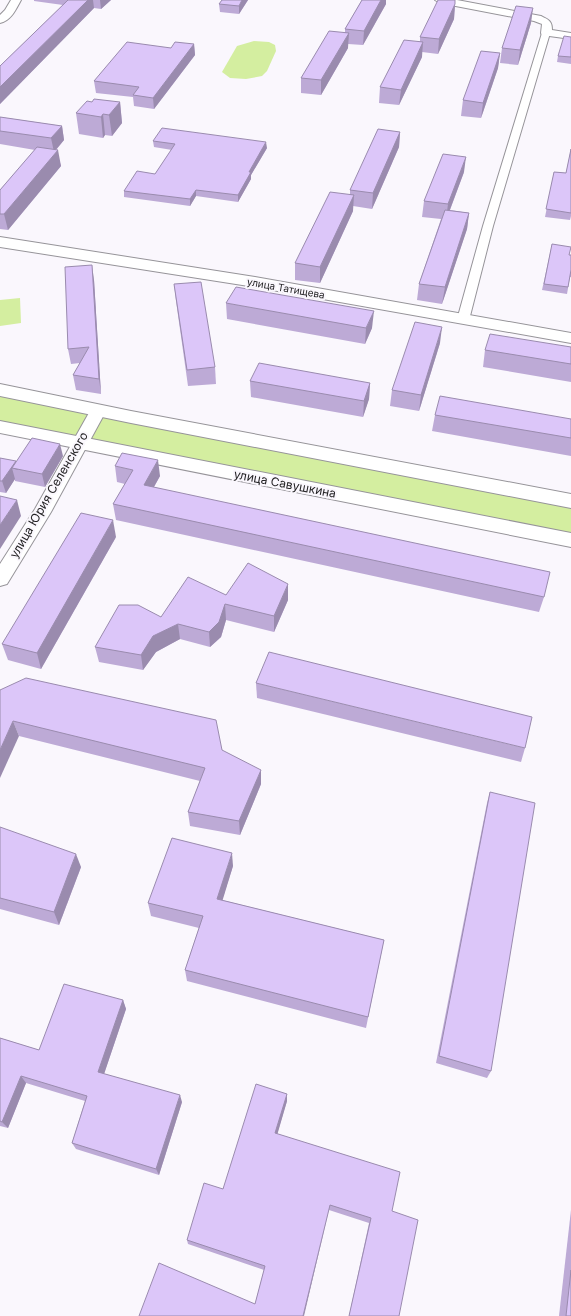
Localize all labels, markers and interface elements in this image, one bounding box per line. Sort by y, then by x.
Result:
street label: улица Татищева [246,275,326,301]
street label: улица Юрия Селенского [6,429,91,561]
street label: улица Савушкина [233,466,337,501]

